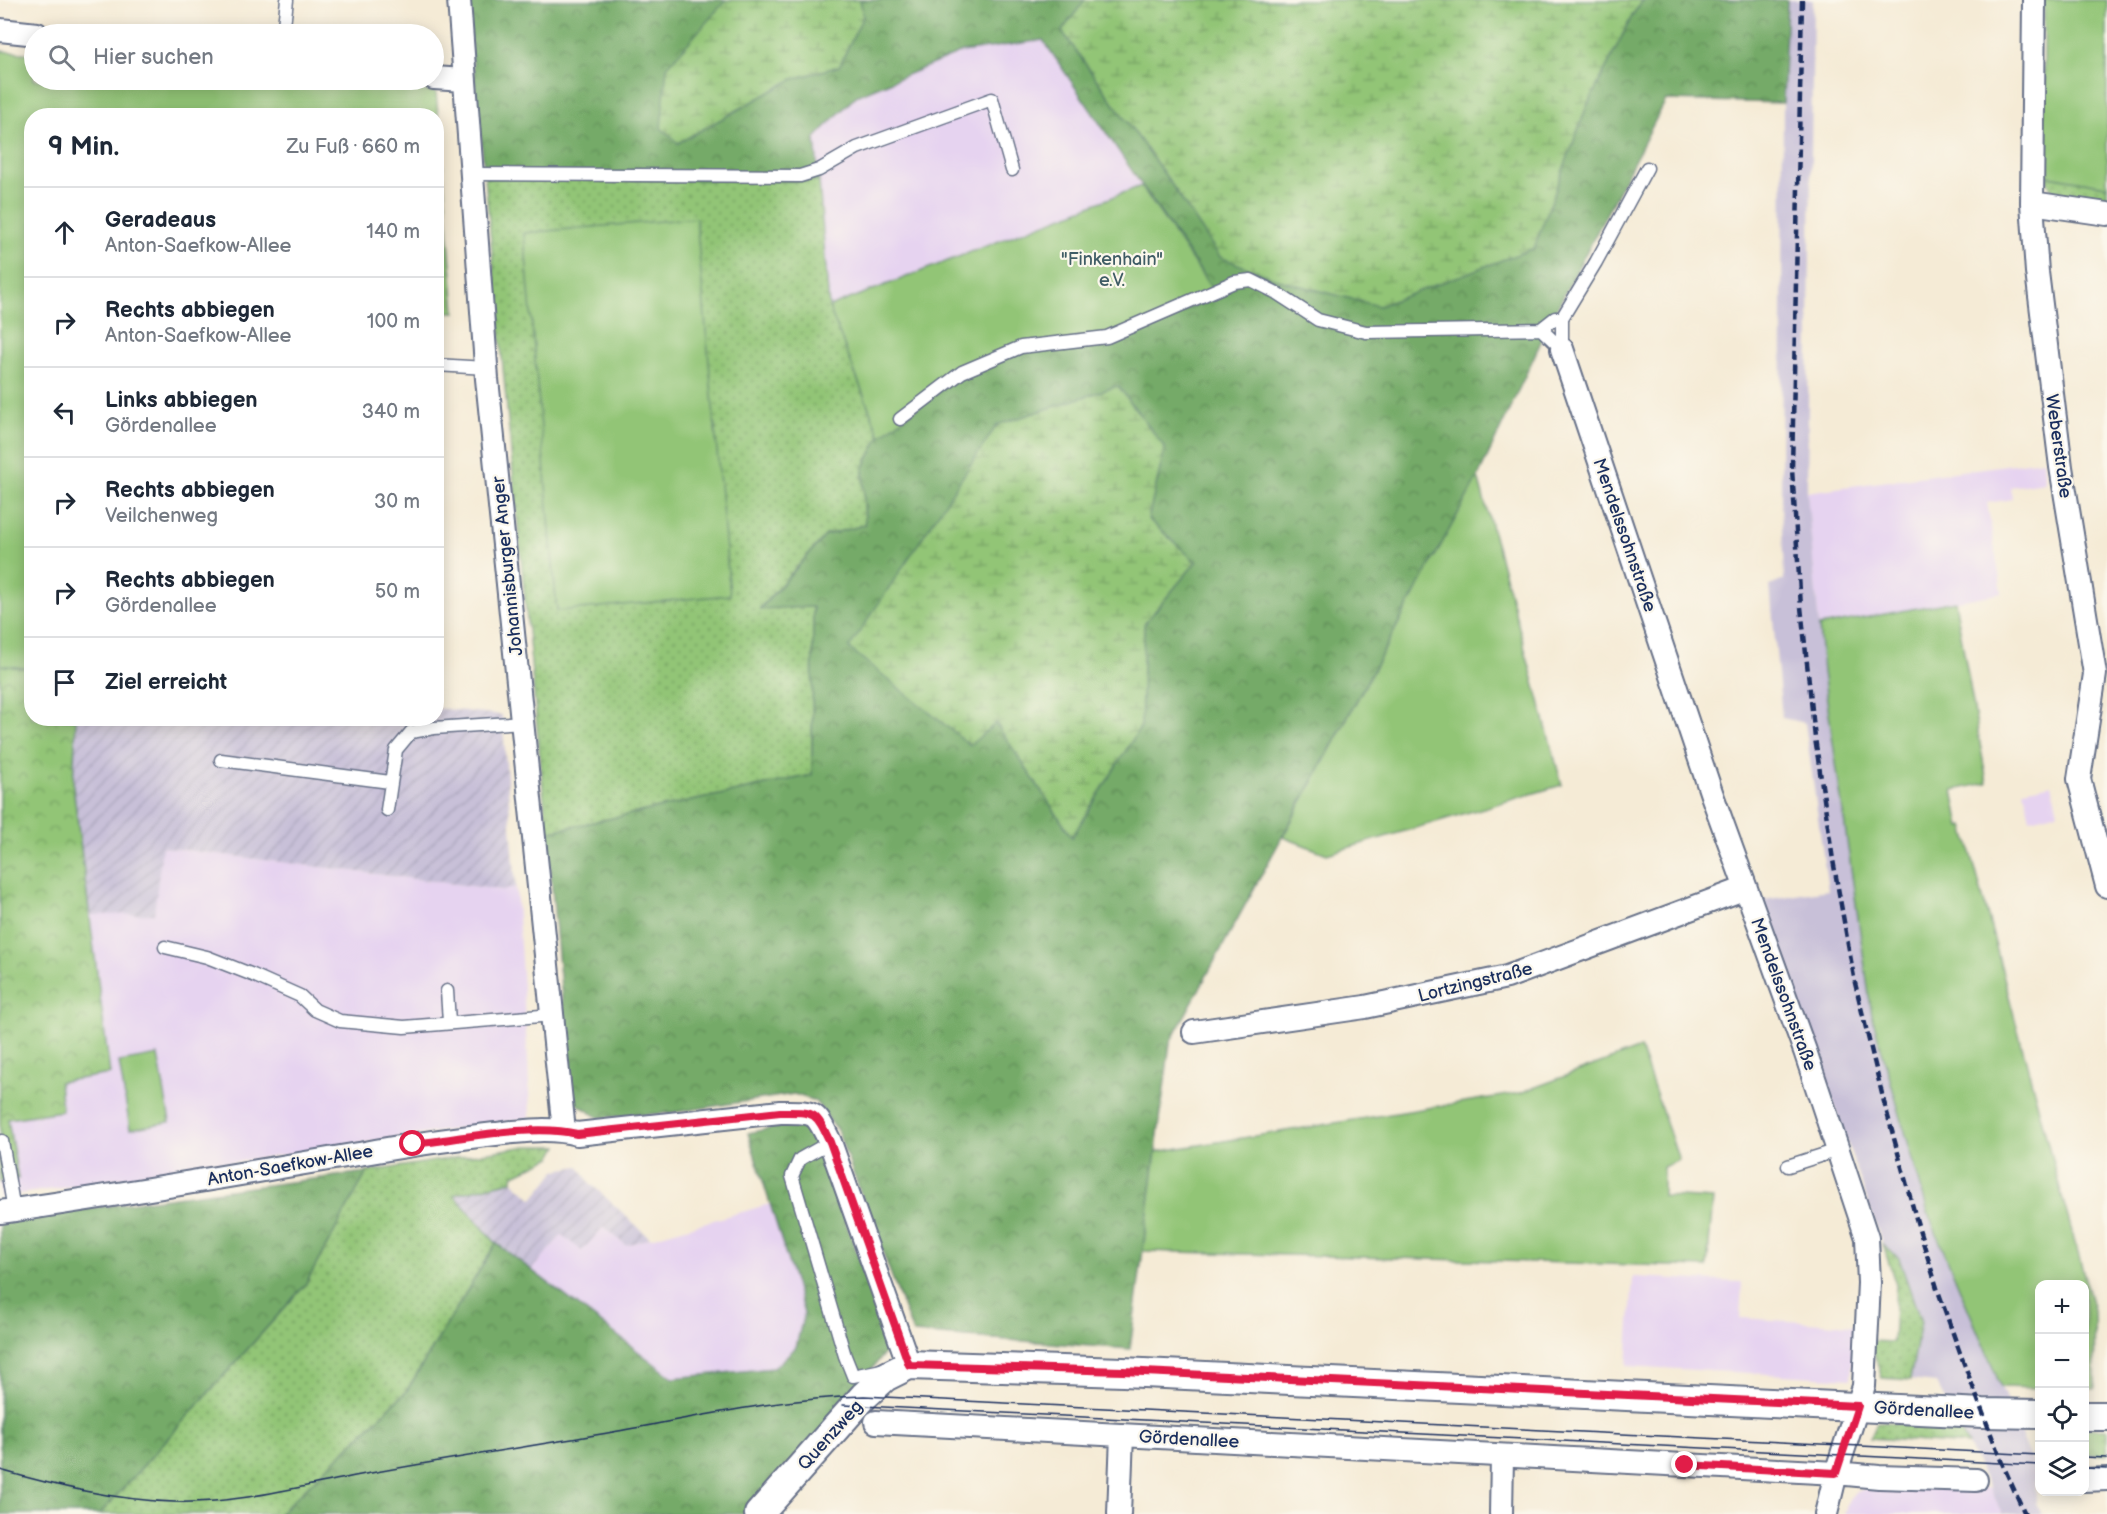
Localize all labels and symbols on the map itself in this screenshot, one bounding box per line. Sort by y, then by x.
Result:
park label: "Finkenhain" e.V. [1061,249,1163,291]
street label: Weberstraße [2041,393,2076,500]
street label: Mendelssohnstraße [1588,456,1661,615]
street label: Johannisburger Anger [488,475,527,657]
street label: Mendelssohnstraße [1746,915,1821,1074]
street label: Lortzingstraße [1416,958,1535,1007]
route start [399,1130,425,1156]
street label: Anton-Saefkow-Allee [206,1141,375,1190]
street label: Quenzweg [794,1396,867,1474]
street label: Gördenallee [1873,1397,1975,1424]
street label: Gördenallee [1138,1426,1240,1453]
route end [1671,1451,1697,1477]

